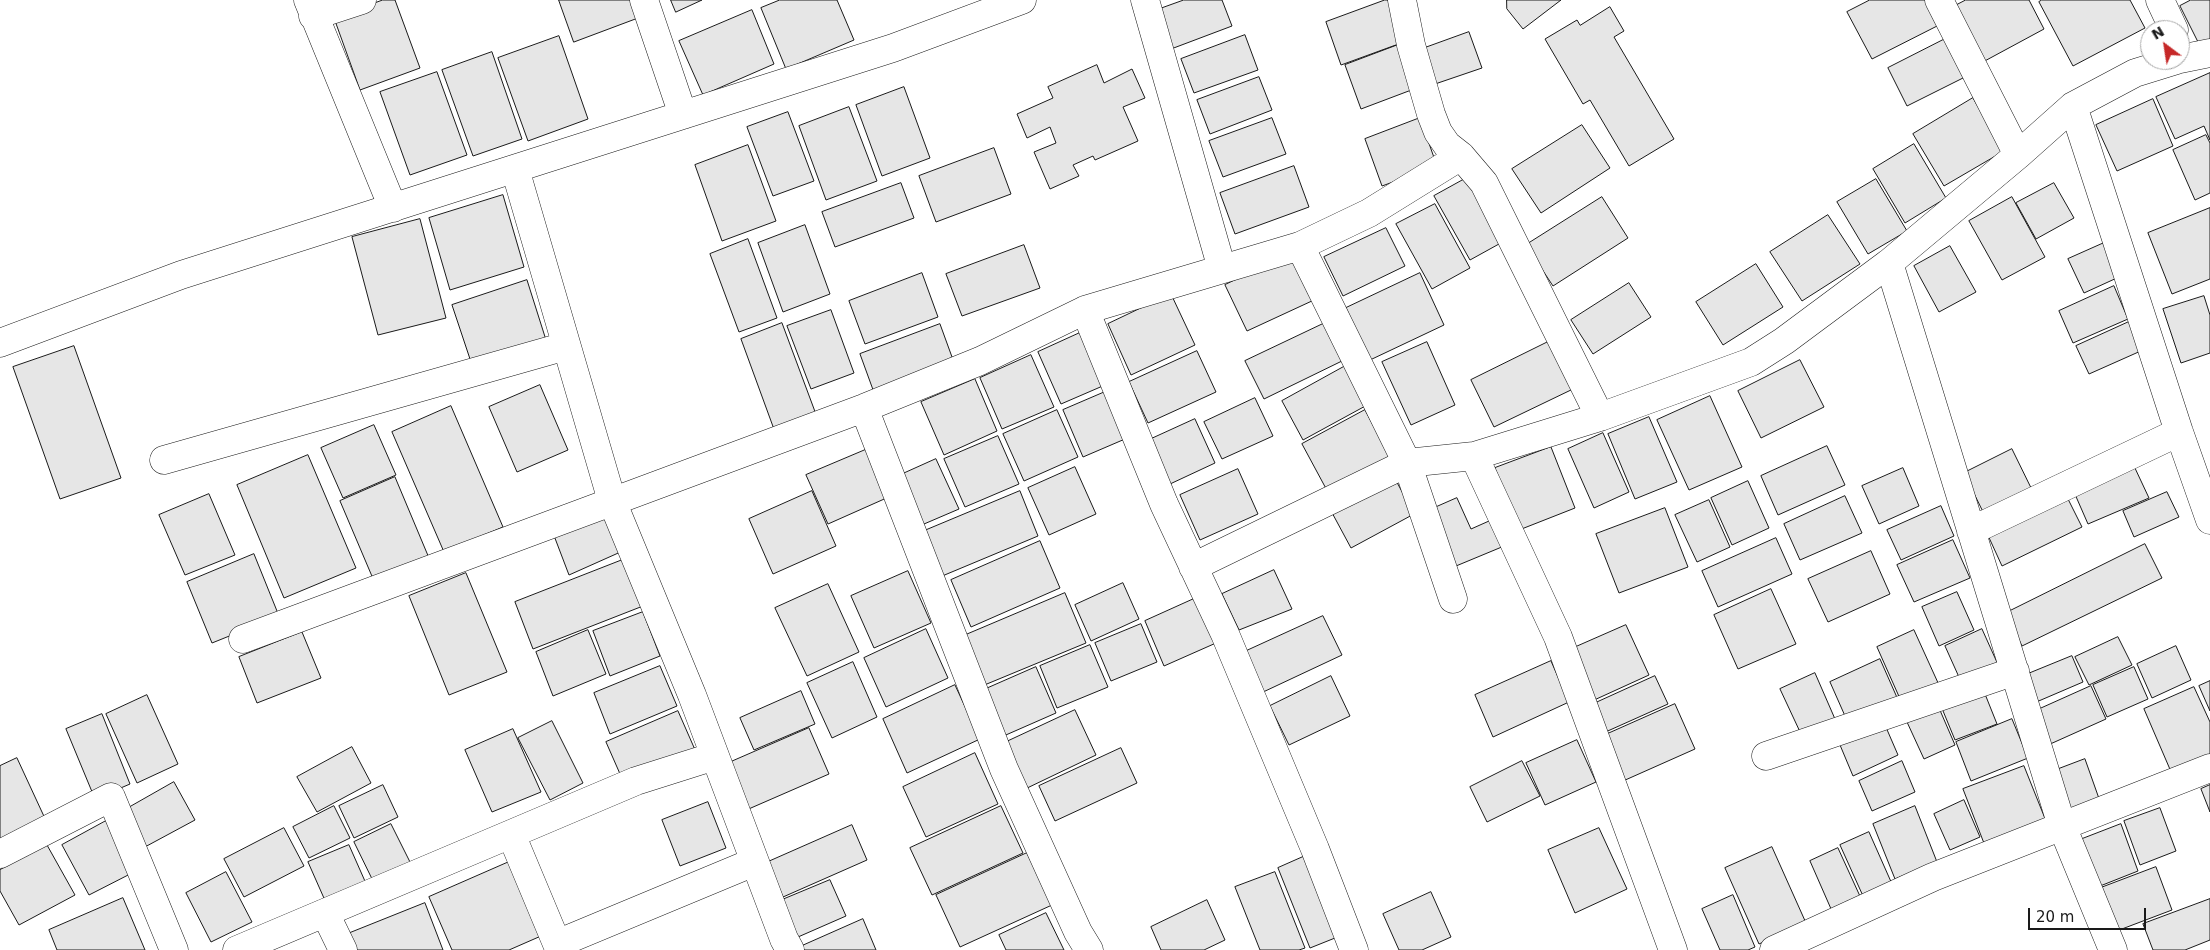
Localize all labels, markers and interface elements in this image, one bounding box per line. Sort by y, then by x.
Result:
north arrow [2140,20,2190,70]
text: N [2149,23,2167,43]
scale bar [2030,898,2148,930]
text: 20 m [2036,908,2074,926]

